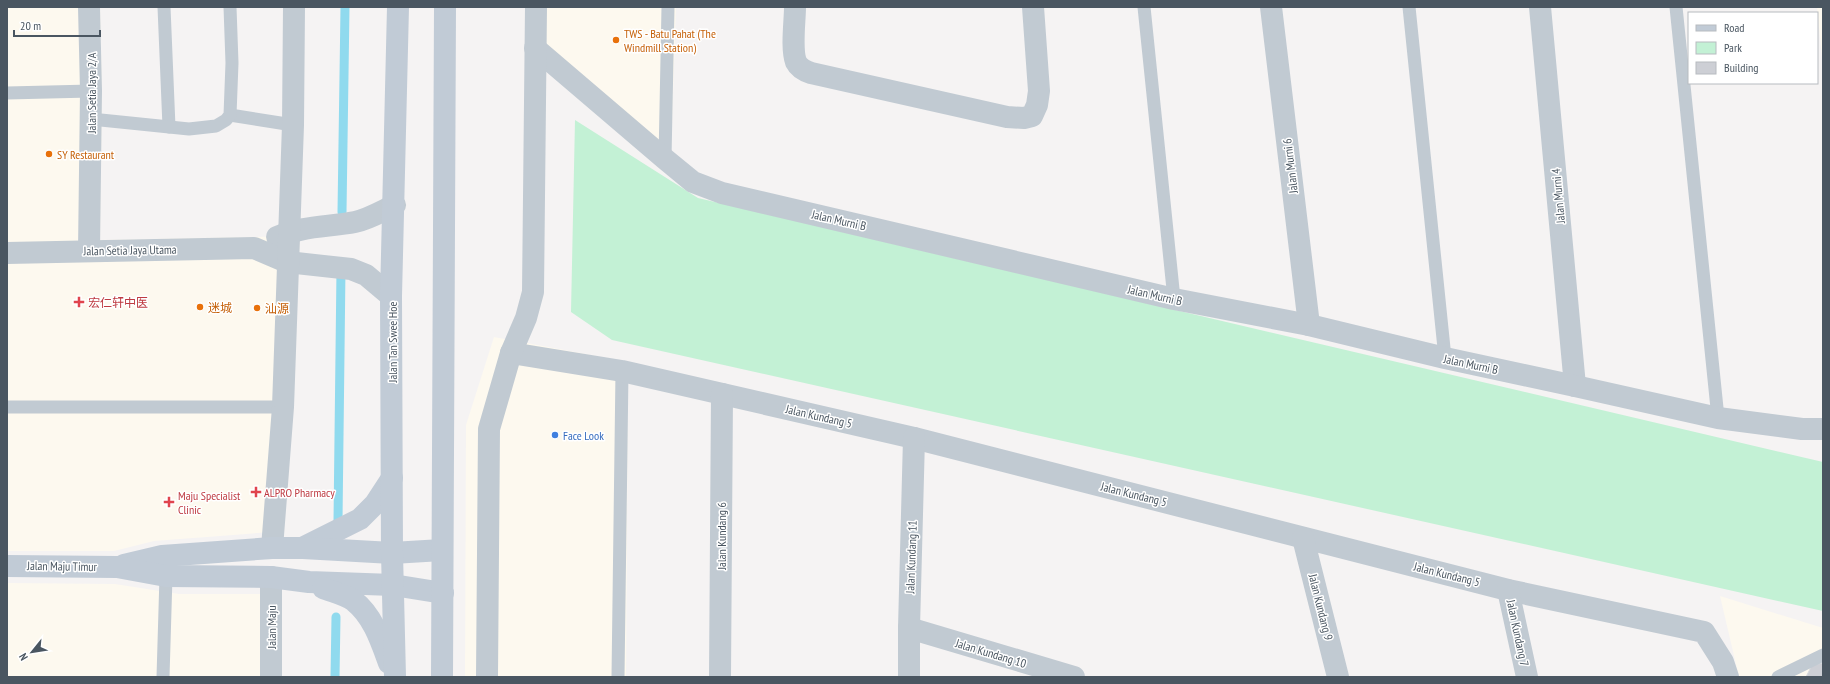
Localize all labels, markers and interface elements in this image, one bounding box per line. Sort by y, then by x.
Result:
scale bar [14,12,100,38]
legend [1688,12,1818,84]
text: 20 m [20,18,41,33]
text: Road [1724,20,1744,35]
place label: TWS - Batu Pahat (The Windmill Station) [624,26,716,55]
marker: TWS - Batu Pahat (The Windmill Station) [611,35,621,45]
text: Park [1724,40,1742,55]
street label: Jalan Setia Jaya 2/A [84,52,99,134]
text: Building [1724,60,1759,75]
street label: Jalan Murni 6 [1279,138,1301,195]
place label: SY Restaurant [57,147,115,162]
marker: SY Restaurant [44,149,54,159]
street label: Jalan Murni 4 [1548,167,1568,225]
street label: Jalan Murni B [809,206,868,234]
street label: Jalan Setia Jaya Utama [82,242,177,258]
street label: Jalan Murni B [1125,281,1184,309]
place label: 宏仁轩中医 [88,295,148,310]
marker: 宏仁轩中医 [73,296,85,308]
place label: 迷城 [208,300,232,315]
place label: 汕源 [265,301,289,316]
marker: 迷城 [195,302,205,312]
street label: Jalan Tan Swee Hoe [385,302,400,383]
marker: 汕源 [252,303,262,313]
street label: Jalan Murni B [1441,351,1500,377]
street label: Jalan Kundang 5 [783,401,854,431]
place label: Face Look [563,428,604,443]
marker: Face Look [550,430,560,440]
street label: Jalan Kundang 5 [1098,478,1169,509]
place label: ALPRO Pharmacy [264,485,335,500]
marker: ALPRO Pharmacy [251,487,261,497]
place label: Maju Specialist Clinic [178,488,241,517]
marker: Maju Specialist Clinic [163,496,175,508]
street label: Jalan Kundang 6 [714,502,729,571]
street label: Jalan Kundang 11 [902,520,920,595]
street label: Jalan Maju Timur [26,558,98,574]
street label: Jalan Kundang 5 [1411,558,1482,589]
street label: Jalan Kundang 9 [1305,571,1336,642]
street label: Jalan Kundang 7 [1503,597,1532,668]
street label: Jalan Maju [264,605,279,650]
north arrow [12,632,52,672]
street label: Jalan Kundang 10 [953,635,1028,671]
text: N [16,651,31,663]

